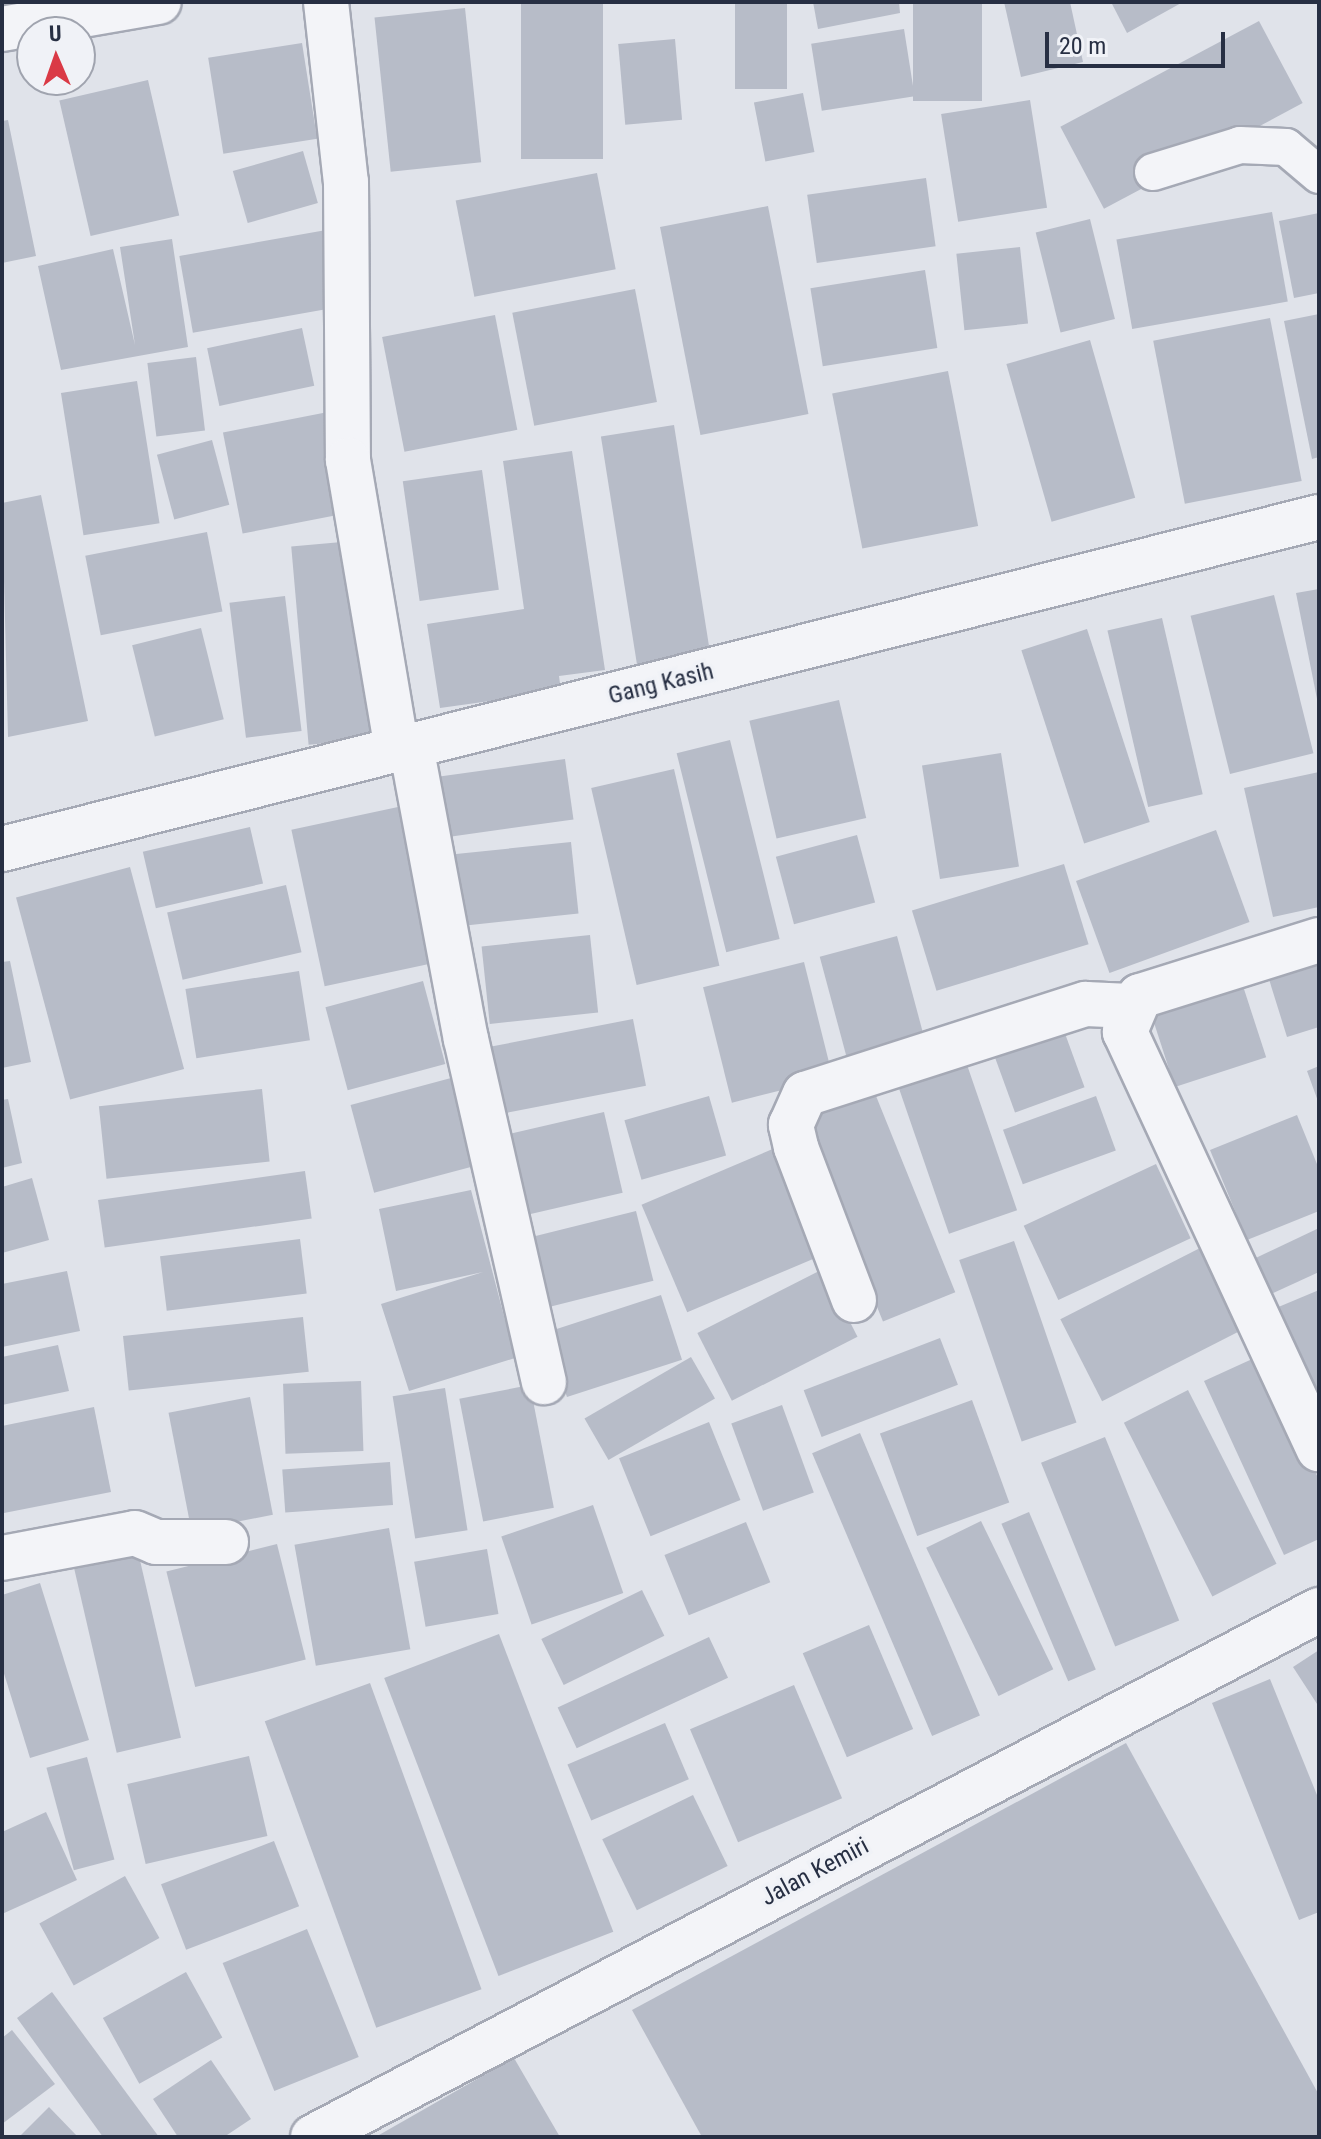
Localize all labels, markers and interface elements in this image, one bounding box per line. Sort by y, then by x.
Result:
north arrow [16,16,96,96]
scale bar [1049,16,1229,66]
text: U [49,21,62,46]
text: 20 m [1059,32,1106,60]
street label: Gang Kasih [605,657,717,711]
street label: Jalan Kemiri [756,1832,874,1912]

